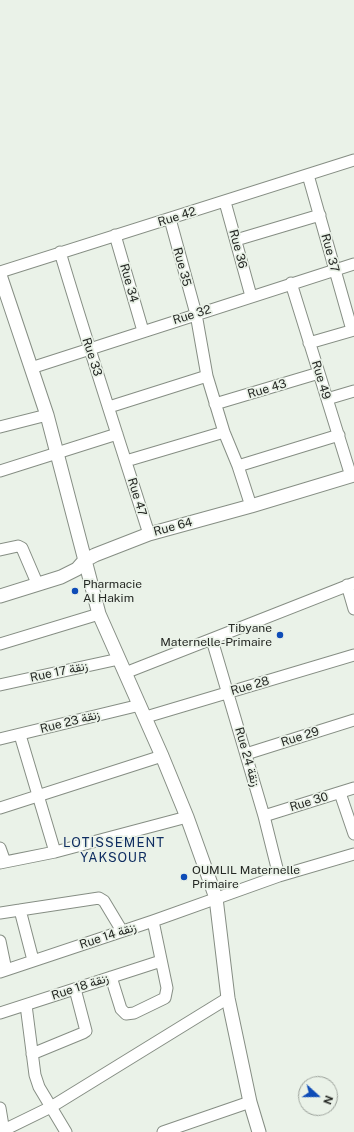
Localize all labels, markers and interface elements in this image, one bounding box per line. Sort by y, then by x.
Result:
street label: Rue 42 [156,204,198,230]
street label: Rue 36 [226,228,250,270]
street label: Rue 37 [318,232,342,274]
street label: Rue 35 [170,246,194,288]
street label: Rue 34 [117,262,141,304]
street label: Rue 32 [171,302,213,328]
street label: Rue 33 [79,336,105,378]
street label: Rue 49 [308,359,334,401]
street label: Rue 43 [246,376,288,402]
street label: Rue 47 [124,476,150,518]
street label: Rue 64 [152,515,194,539]
place label: Pharmacie Al Hakim [83,577,142,605]
marker: Pharmacie Al Hakim [70,586,80,596]
place label: Tibyane Maternelle-Primaire [160,621,272,649]
marker: Tibyane Maternelle-Primaire [275,630,285,640]
street label: Rue 17 زنقة [29,659,89,685]
street label: Rue 28 [229,674,271,698]
street label: Rue 23 زنقة [39,708,101,736]
street label: Rue 29 [279,724,321,750]
street label: Rue 24 زنقة [232,726,262,788]
street label: Rue 30 [288,789,330,815]
district label: LOTISSEMENT YAKSOUR [63,835,165,866]
place label: OUMLIL Maternelle Primaire [192,863,300,891]
marker: OUMLIL Maternelle Primaire [179,872,189,882]
street label: Rue 14 زنقة [78,920,138,952]
street label: Rue 18 زنقة [50,971,110,1003]
north arrow [298,1076,338,1116]
text: N [321,1094,335,1106]

